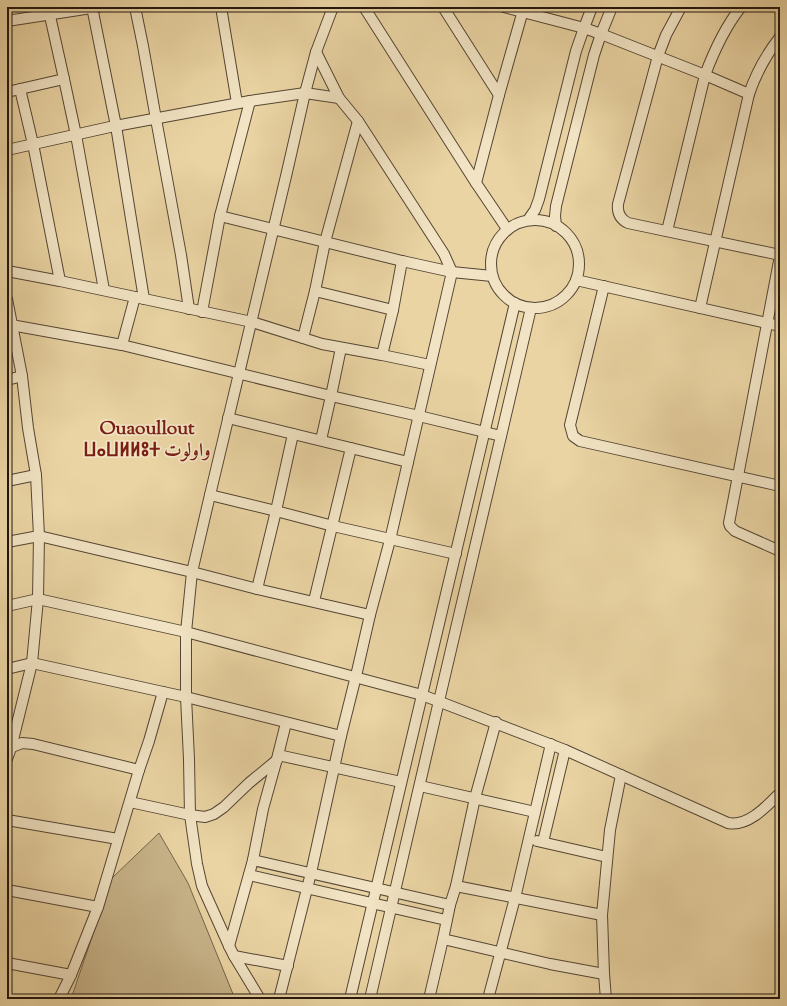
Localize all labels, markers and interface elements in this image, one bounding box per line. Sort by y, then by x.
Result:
district label: Ouaoullout ⵡⴰⵡⵍⵍⵓⵜ واولوت [83,416,211,465]

